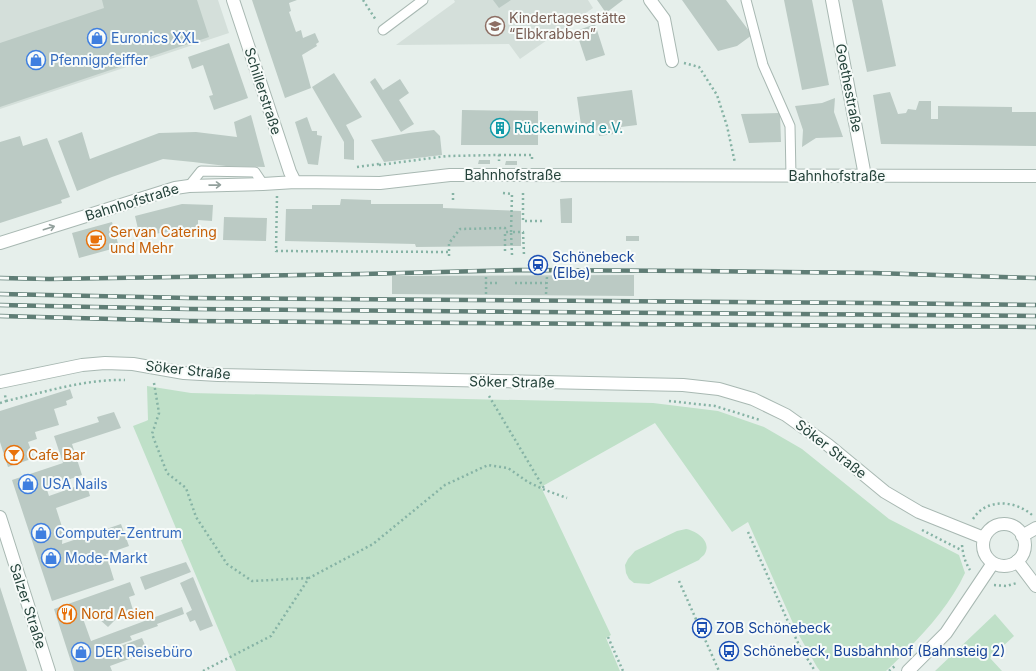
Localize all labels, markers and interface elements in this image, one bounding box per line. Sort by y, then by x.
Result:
place label: Kindertagesstätte “Elbkrabben” [509,9,626,42]
school or university icon: Kindertagesstätte “Elbkrabben” [484,15,506,37]
shop icon: Euronics XXL [86,27,108,49]
place label: Euronics XXL [111,29,199,46]
street label: Goethestraße [833,42,866,134]
street label: Schillerstraße [241,45,286,137]
shop icon: Pfennigpfeiffer [25,49,47,71]
place label: Pfennigpfeiffer [50,51,148,68]
building icon: Rückenwind e.V. [489,117,511,139]
place label: Rückenwind e.V. [514,119,623,136]
street label: Bahnhofstraße [464,166,562,183]
street label: Bahnhofstraße [788,167,886,184]
street label: Bahnhofstraße [83,179,181,224]
one-way arrow [208,181,221,189]
place label: Servan Catering und Mehr [110,223,217,256]
one-way arrow [42,224,55,231]
cafe icon: Servan Catering und Mehr [85,229,107,251]
place label: Schönebeck (Elbe) [552,248,635,281]
station icon: Schönebeck (Elbe) [527,254,549,276]
street label: Söker Straße [145,357,232,382]
street label: Söker Straße [469,372,555,391]
street label: Söker Straße [792,416,870,482]
bar icon: Cafe Bar [3,444,25,466]
place label: Cafe Bar [28,446,85,463]
shop icon: USA Nails [17,473,39,495]
place label: USA Nails [42,475,108,492]
shop icon: Computer-Zentrum [30,522,52,544]
place label: Computer-Zentrum [55,524,182,541]
shop icon: Mode-Markt [40,547,62,569]
place label: Mode-Markt [65,549,148,566]
street label: Salzer Straße [7,561,50,651]
restaurant icon: Nord Asien [56,603,78,625]
place label: Nord Asien [81,605,154,622]
bus stop icon: ZOB Schönebeck [691,617,713,639]
place label: ZOB Schönebeck [716,619,831,636]
bus stop icon: Schönebeck, Busbahnhof (Bahnsteig 2) [718,640,740,662]
shop icon: DER Reisebüro [70,641,92,663]
place label: Schönebeck, Busbahnhof (Bahnsteig 2) [743,642,1005,659]
place label: DER Reisebüro [95,643,193,660]

